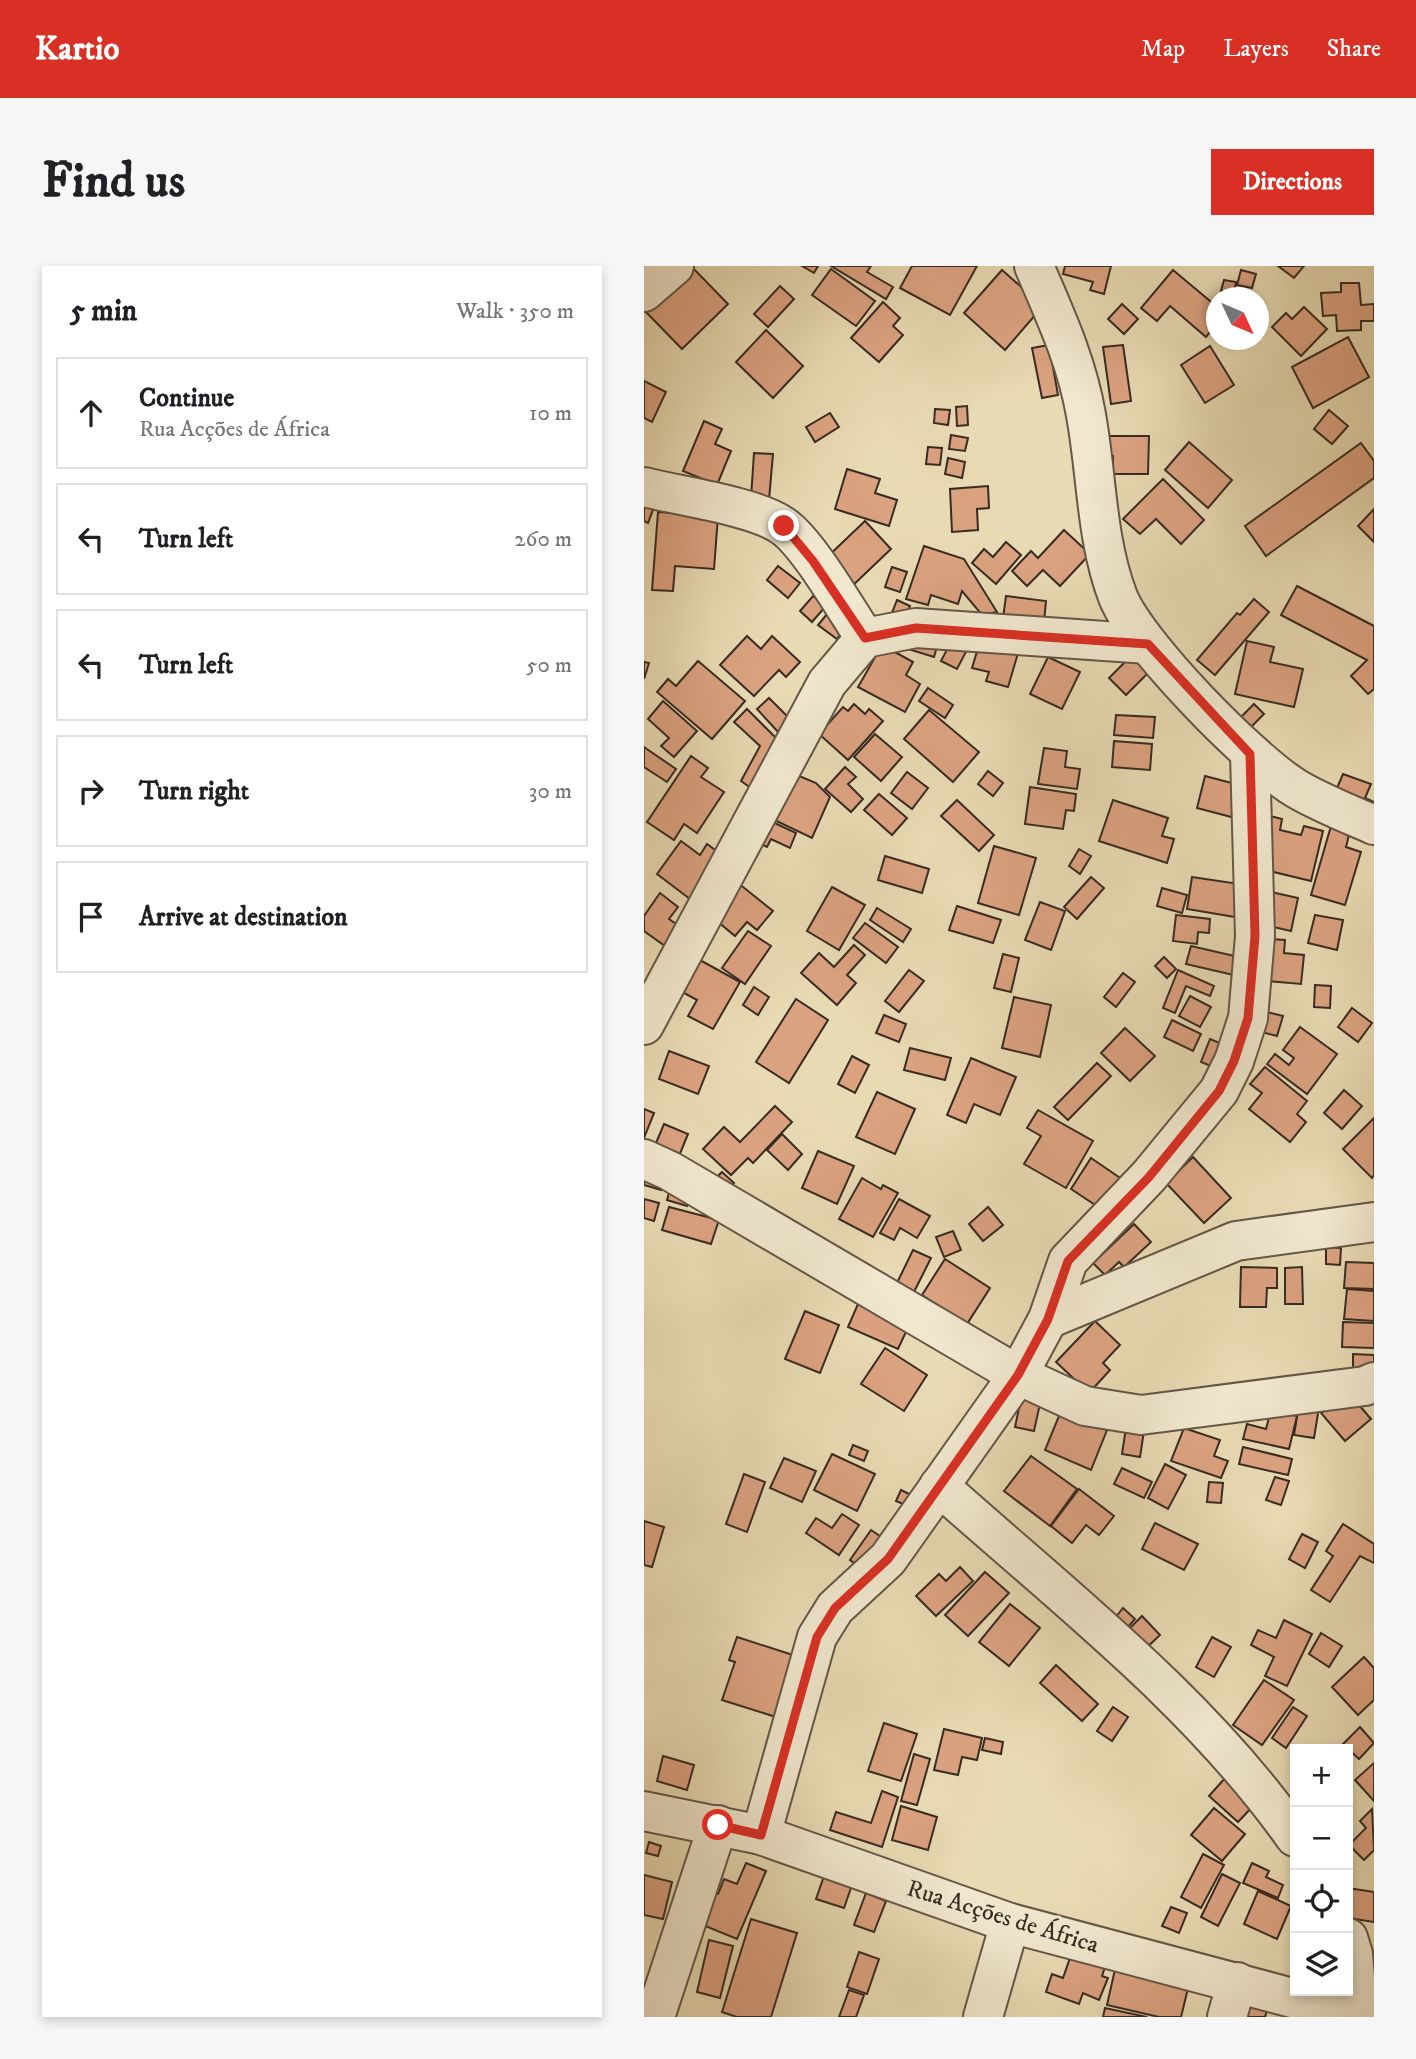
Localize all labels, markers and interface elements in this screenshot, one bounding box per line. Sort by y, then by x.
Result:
text: Kartio [35,29,120,70]
text: Map [1141,34,1185,64]
text: Layers [1223,34,1289,64]
text: Share [1327,34,1381,64]
button: Directions [1211,149,1374,215]
text: Find us [42,151,185,213]
north arrow [1206,287,1269,350]
text: 5 min [70,293,137,330]
text: Walk · 350 m [456,297,574,326]
text: Continue [139,382,234,415]
icon: ahead [72,394,110,432]
text: 10 m [529,399,572,428]
text: Rua Acções de África [139,415,330,444]
route end [768,510,799,541]
icon: left [72,520,110,558]
text: Turn left [139,523,233,556]
text: 260 m [514,525,572,554]
icon: left [72,646,110,684]
text: Turn left [139,649,233,682]
text: 50 m [526,651,572,680]
icon: right [72,772,110,810]
text: Turn right [139,775,249,808]
text: 30 m [529,777,572,806]
icon: arrive [72,898,110,936]
text: Arrive at destination [139,901,348,934]
map controls [1290,1744,1353,1996]
button: + [1290,1744,1353,1807]
button: − [1290,1807,1353,1870]
route start [702,1809,733,1840]
button: locate [1290,1870,1353,1933]
street label: Rua Acções de África [903,1873,1103,1961]
button: layers [1290,1933,1353,1996]

